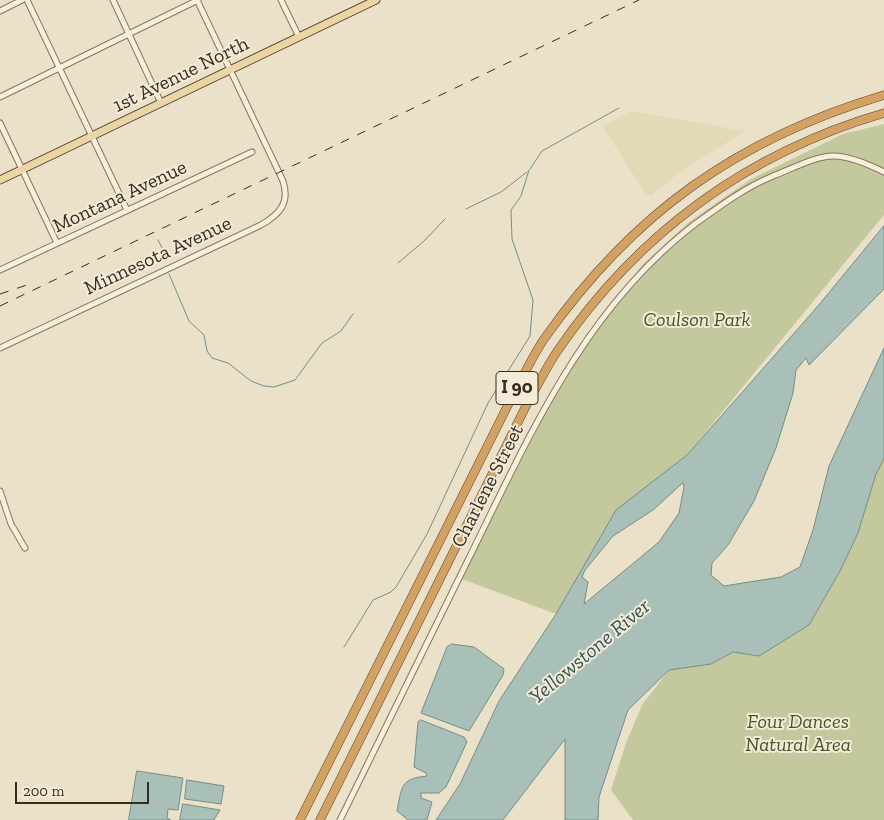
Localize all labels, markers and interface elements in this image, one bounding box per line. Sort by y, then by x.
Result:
street label: 1st Avenue North [109,32,253,118]
street label: Montana Avenue [49,155,191,239]
street label: Minnesota Avenue [81,211,235,301]
park label: Coulson Park [643,308,751,332]
road number: I 90 [496,372,538,404]
street label: Charlene Street [447,420,529,552]
water label: Yellowstone River [525,594,655,710]
park label: Four Dances Natural Area [745,710,851,757]
scale bar [18,772,151,804]
text: 200 m [23,782,64,800]

